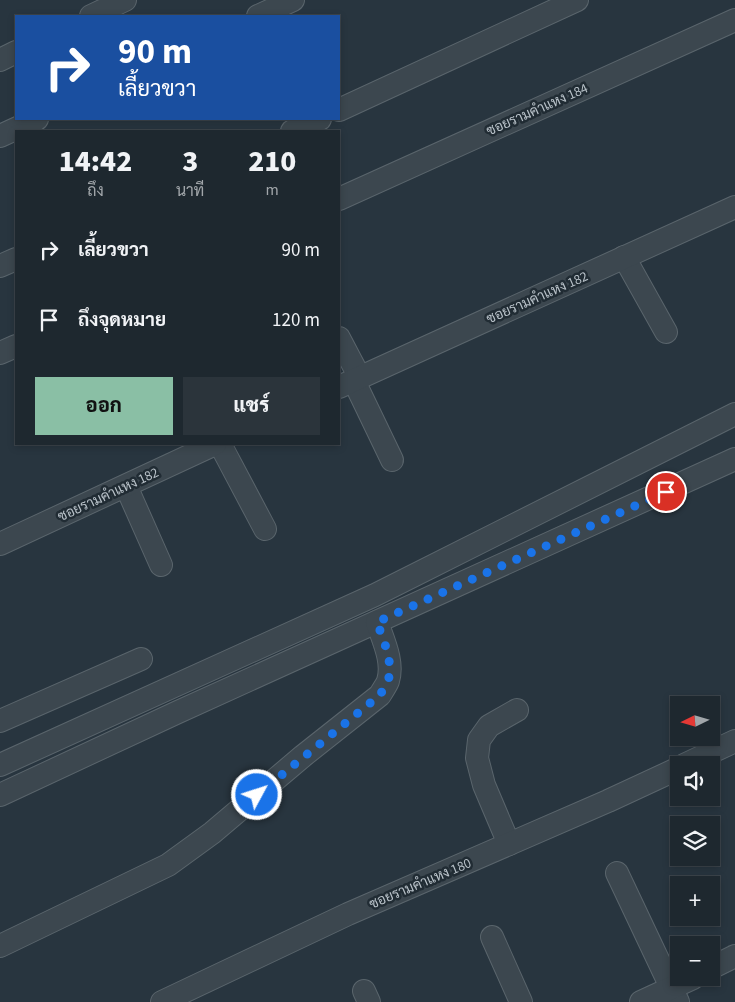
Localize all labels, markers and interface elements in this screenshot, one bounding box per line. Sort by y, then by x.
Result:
text: 90 m [118,27,192,77]
icon: right [35,35,100,100]
text: เลี้ยวขวา [118,73,196,105]
street label: ซอยรามคำแหง 184 [483,79,591,141]
text: 14:42 [59,140,132,183]
text: 3 [182,140,198,183]
text: 210 [248,140,296,183]
text: m [266,179,279,201]
text: ถึง [87,180,104,202]
text: นาที [176,180,204,202]
icon: right [35,236,63,264]
text: เลี้ยวขวา [78,237,149,264]
text: 90 m [282,237,320,264]
street label: ซอยรามคำแหง 182 [483,267,591,329]
icon: arrive [35,306,63,334]
text: ถึงจุดหมาย [78,307,166,334]
text: 120 m [272,307,320,334]
button: ออก [35,377,173,435]
button: แชร์ [183,377,320,435]
street label: ซอยรามคำแหง 182 [55,463,162,527]
pin [645,471,687,513]
icon: arrive [652,478,680,506]
north arrow [670,696,720,746]
map controls [670,696,720,986]
button: sound [670,756,720,806]
position arrow [230,768,282,820]
button: layers [670,816,720,866]
street label: ซอยรามคำแหง 180 [366,853,475,914]
button: + [670,876,720,926]
button: − [670,936,720,986]

